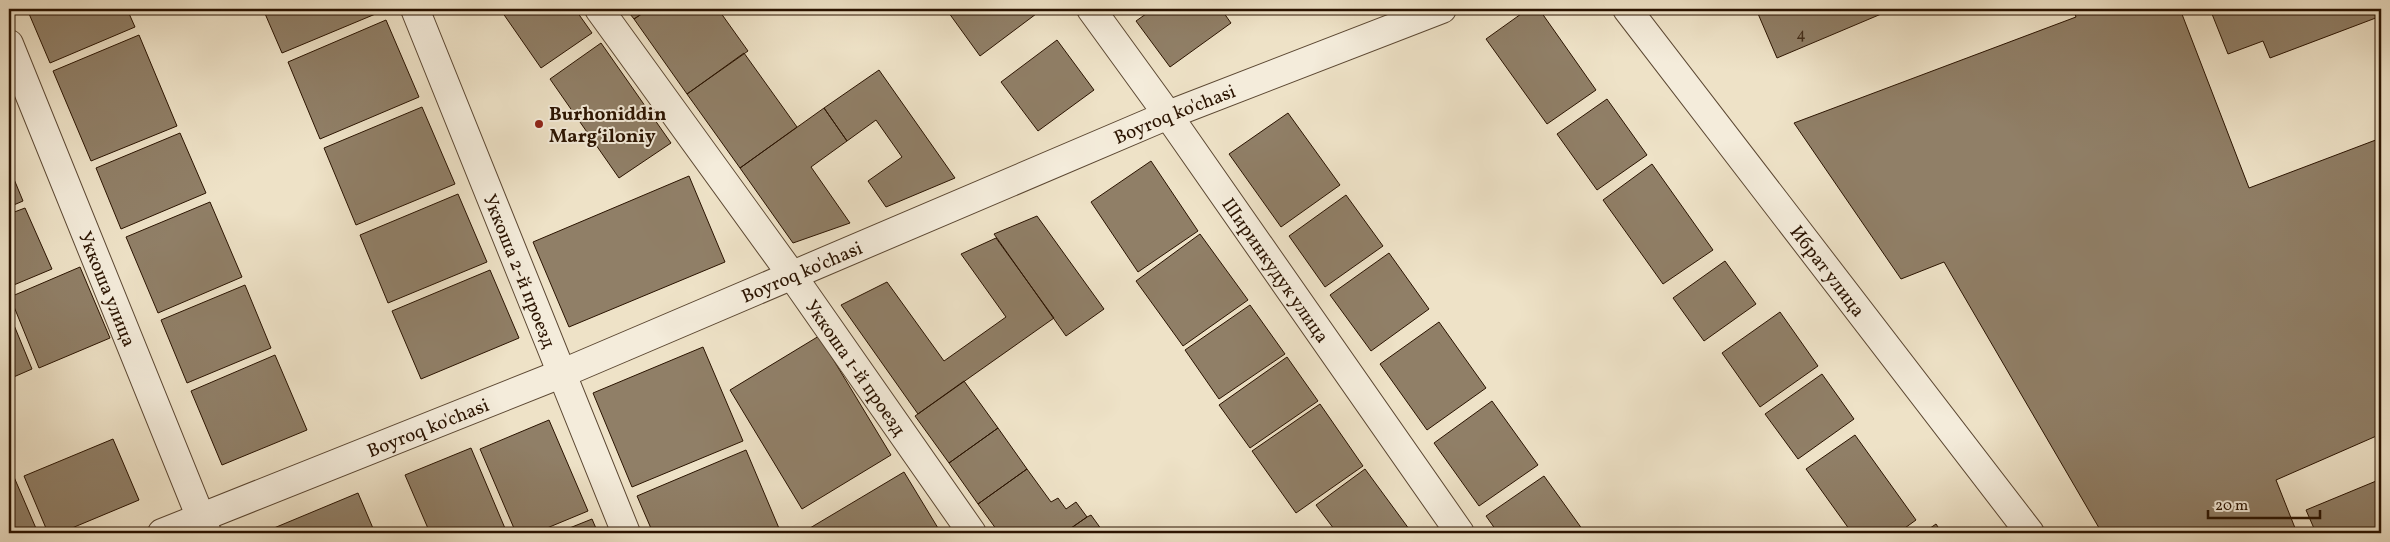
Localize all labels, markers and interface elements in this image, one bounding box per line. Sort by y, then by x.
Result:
house number: 4 [1796,24,1806,46]
street label: Boyroq ko'chasi [1110,79,1240,152]
place label: Burhoniddin Marg‘iloniy [549,102,667,150]
marker: Burhoniddin Marg‘iloniy [533,118,545,130]
street label: Уккоша 2-й проезд [476,190,561,352]
street label: Ширинкудук улица [1215,193,1334,349]
street label: Ибрат улица [1783,220,1870,323]
street label: Уккоша улица [71,228,141,351]
street label: Boyroq ko'chasi [738,236,867,310]
street label: Уккоша 1-й проезд [798,295,911,442]
street label: Boyroq ko'chasi [364,393,493,465]
scale bar [2208,487,2320,519]
text: 20 m [2215,496,2248,517]

